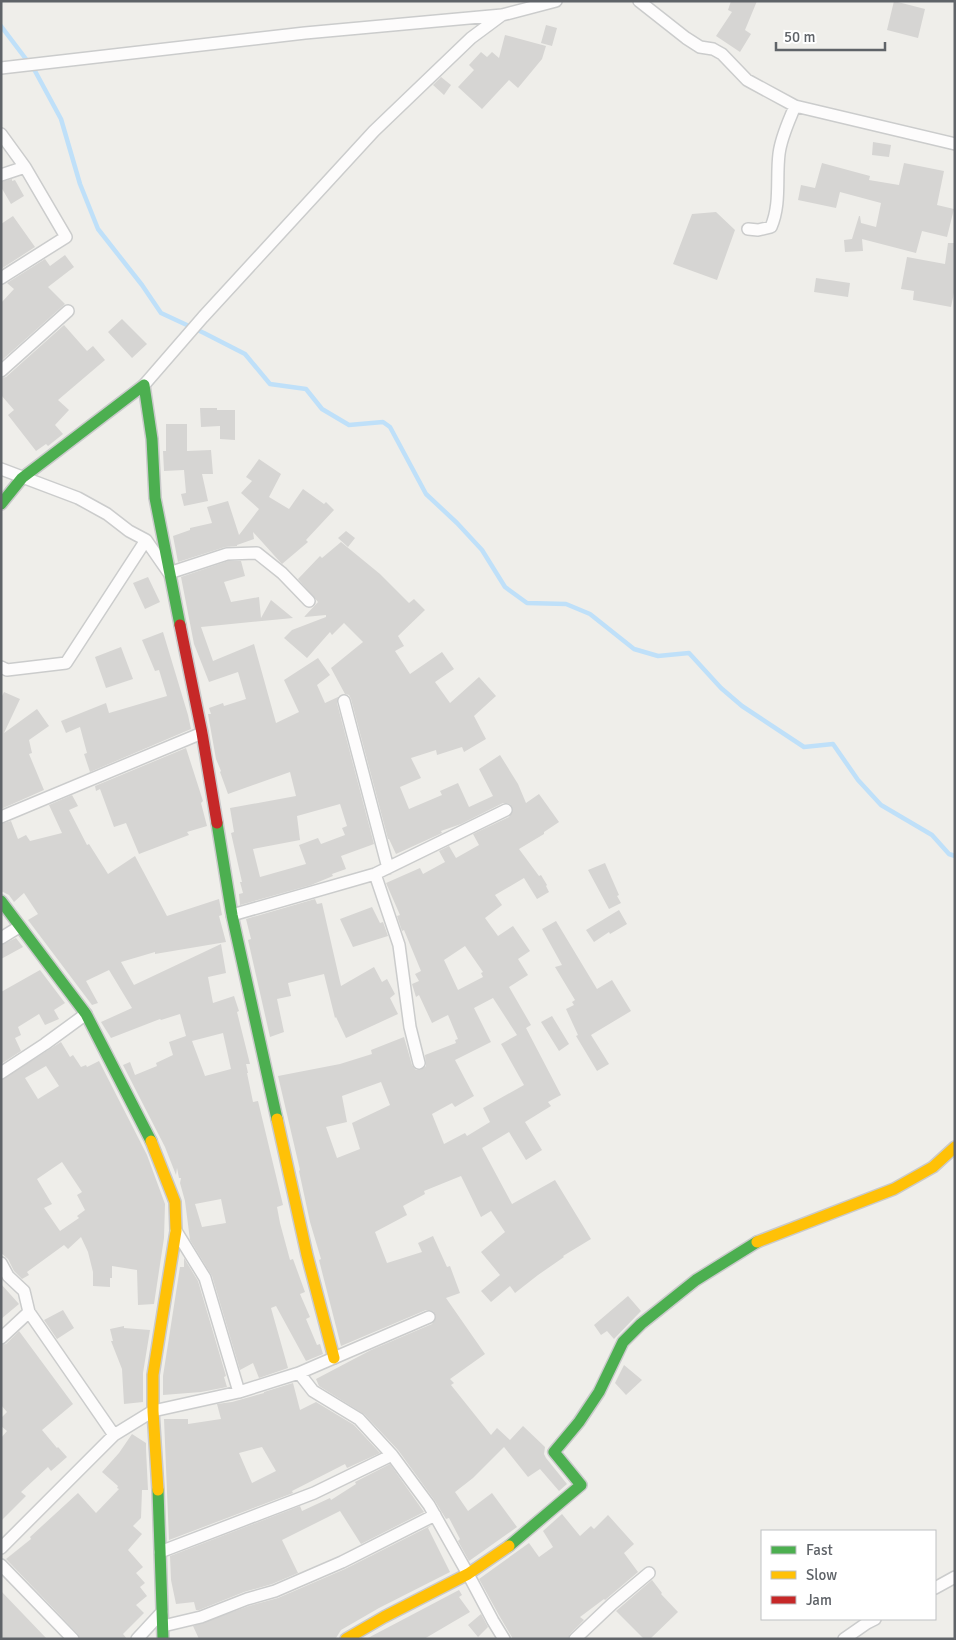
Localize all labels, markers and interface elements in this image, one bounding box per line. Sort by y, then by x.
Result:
scale bar [776,20,885,52]
text: 50 m [784,28,815,46]
legend [761,1530,936,1620]
text: Fast [806,1541,833,1559]
text: Slow [806,1566,837,1584]
text: Jam [806,1591,832,1609]

